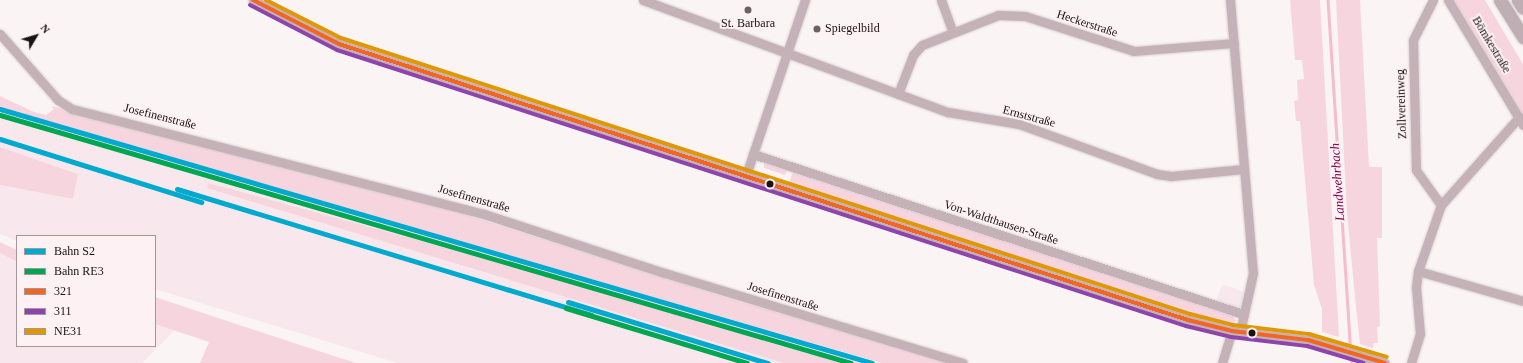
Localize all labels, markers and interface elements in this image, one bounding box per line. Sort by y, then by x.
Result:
marker: St. Barbara [743,5,753,15]
street label: Heckerstraße [1055,7,1119,41]
street label: Bömkestraße [1469,14,1513,76]
north arrow [16,16,56,56]
place label: St. Barbara [721,17,775,31]
text: N [38,22,53,35]
place label: Spiegelbild [825,22,880,36]
marker: Spiegelbild [812,24,822,34]
street label: Zollvereinweg [1394,69,1410,139]
street label: Josefinenstraße [122,101,198,133]
street label: Ernststraße [1001,103,1057,131]
water label: Landwehrbach [1327,143,1349,221]
unlabelled marker [765,179,775,189]
street label: Josefinenstraße [436,182,512,216]
street label: Von-Waldthausen-Straße [942,198,1060,248]
legend [16,235,156,347]
text: Bahn S2 [54,244,95,258]
text: Bahn RE3 [54,264,104,278]
street label: Josefinenstraße [746,279,820,315]
text: 321 [54,284,72,298]
text: 311 [54,304,72,318]
text: NE31 [54,324,82,338]
unlabelled marker [1247,328,1257,338]

